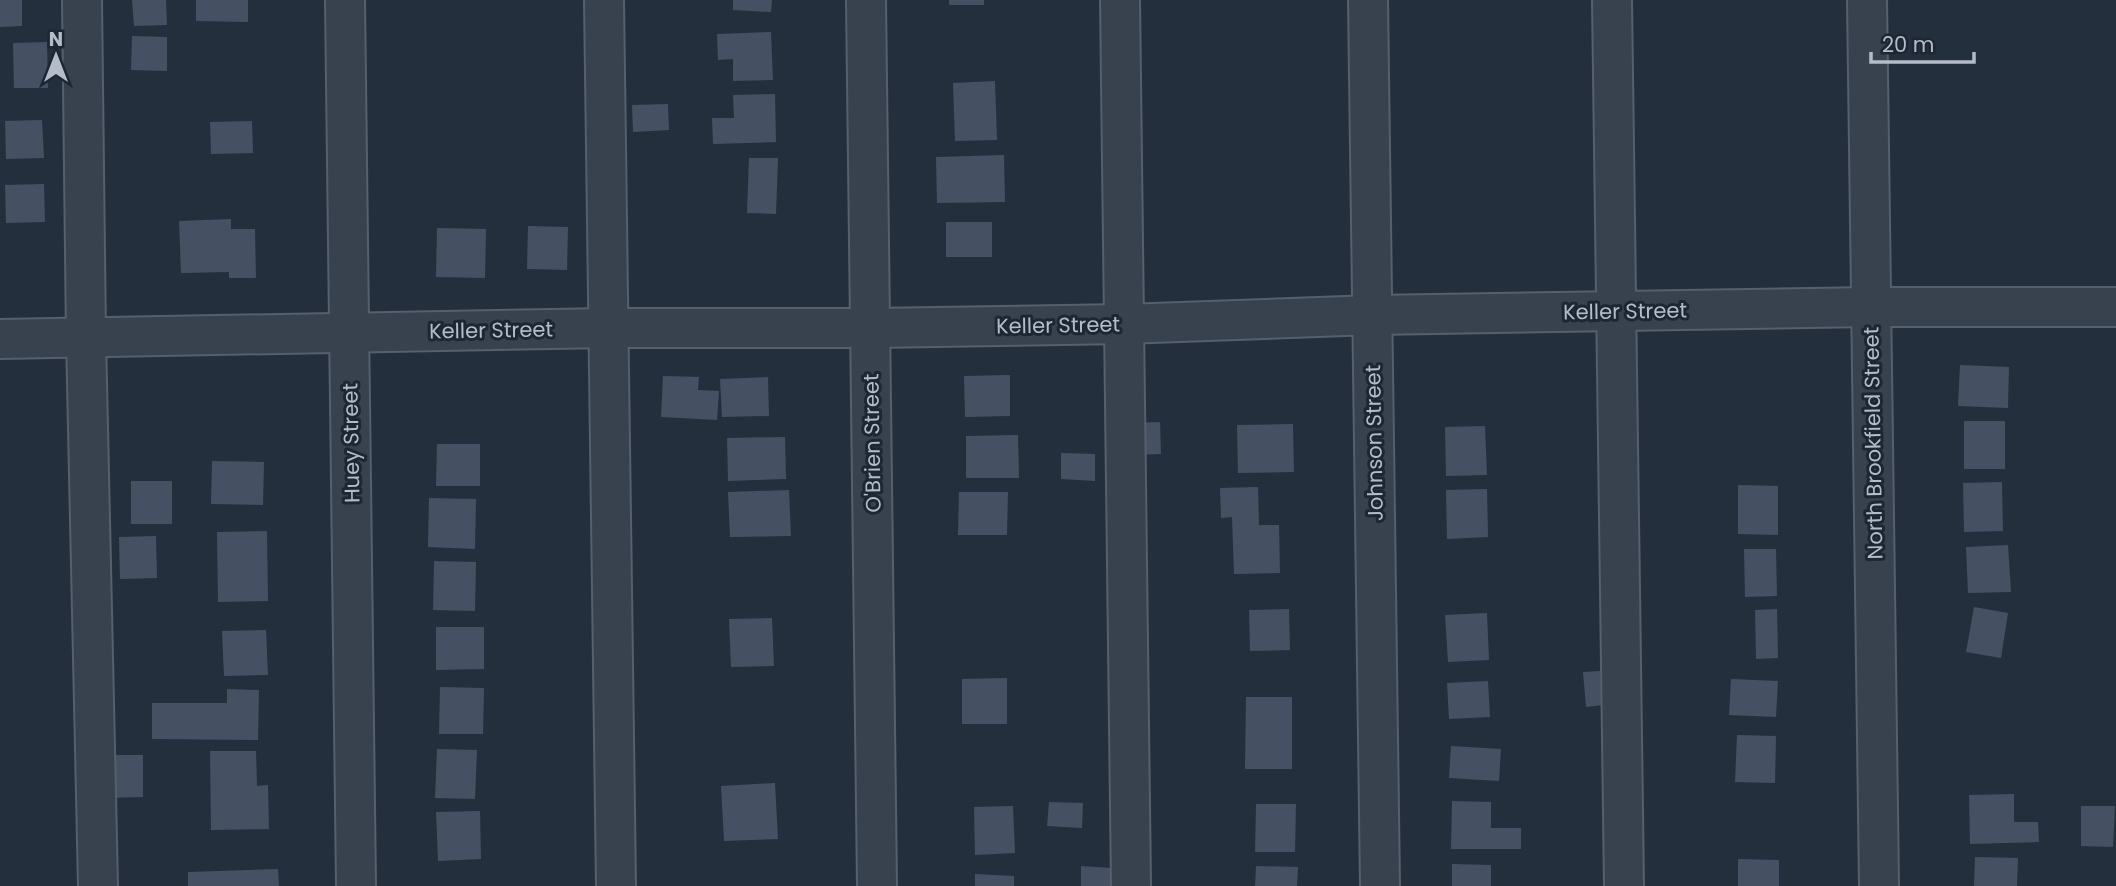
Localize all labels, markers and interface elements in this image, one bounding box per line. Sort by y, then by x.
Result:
north arrow [21,21,91,91]
scale bar [1871,21,1974,65]
text: N [49,26,63,53]
text: 20 m [1882,30,1935,59]
street label: Keller Street [1563,295,1687,327]
street label: Keller Street [996,309,1120,341]
street label: Keller Street [429,314,553,346]
street label: North Brookfield Street [1856,326,1890,560]
street label: Johnson Street [1358,365,1390,521]
street label: O'Brien Street [856,373,888,513]
street label: Huey Street [335,383,367,503]

